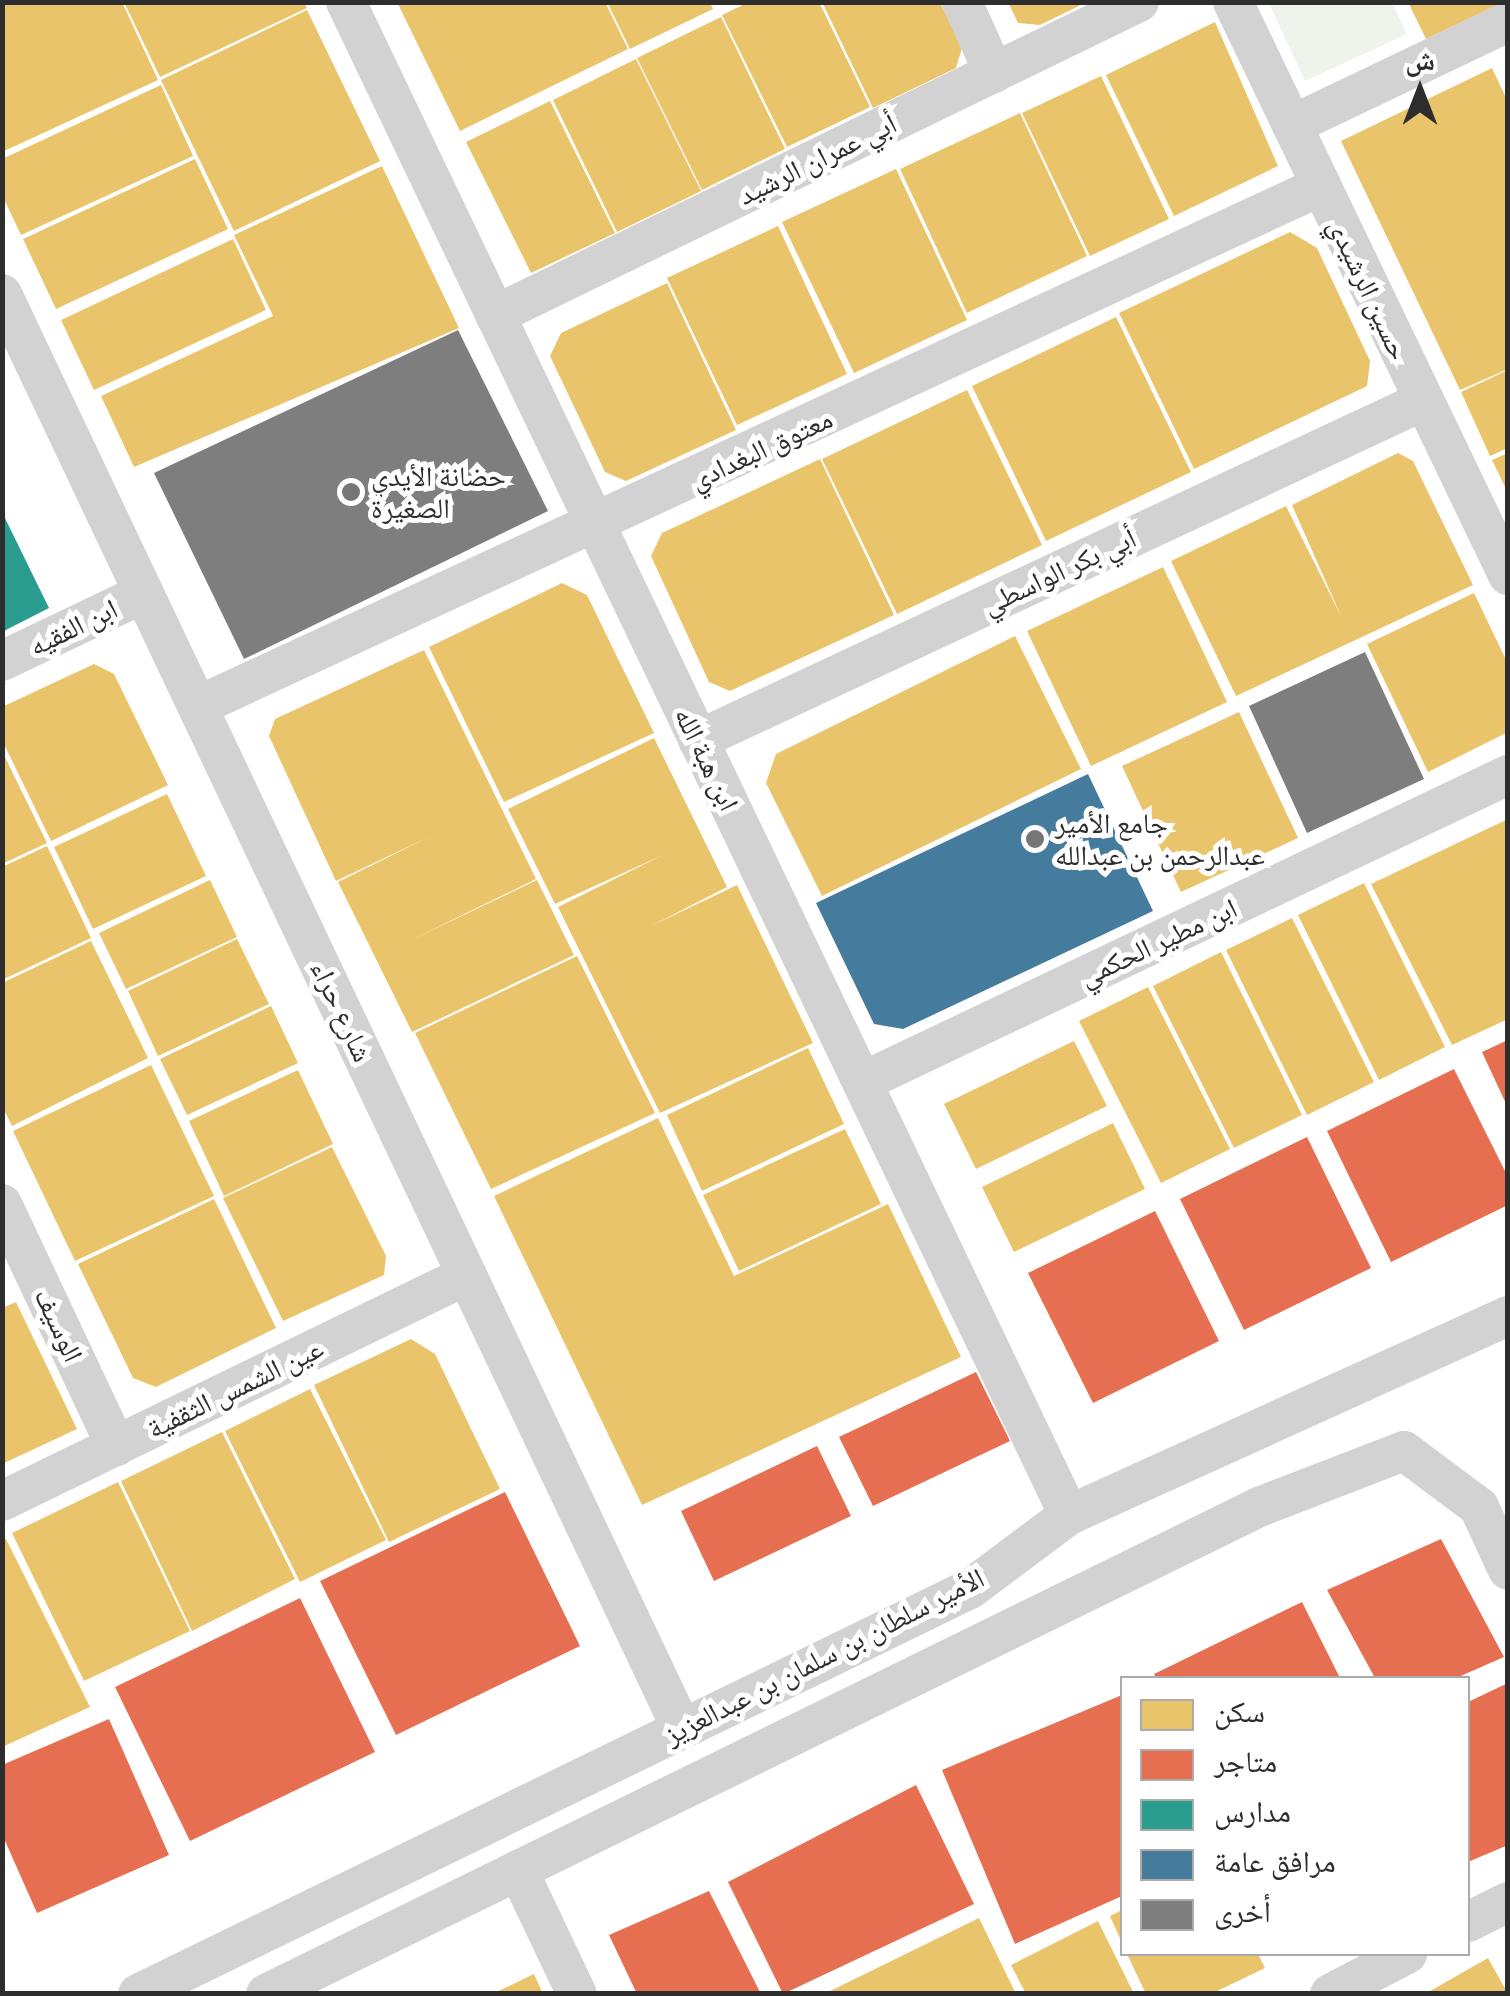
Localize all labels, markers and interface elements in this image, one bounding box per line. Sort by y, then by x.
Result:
north arrow [1370,40,1470,140]
text: ش [1405,44,1435,75]
street label: أبي عمران الرشيد [732,106,902,212]
street label: حسين الرشيدي [1322,213,1416,365]
street label: معتوق البغدادي [684,401,838,497]
place label: حضانة الأيدي الصغيرة [371,459,506,525]
marker: حضانة الأيدي الصغيرة [340,481,362,503]
street label: أبي بكر الواسطي [977,521,1141,621]
street label: ابن الفقيه [23,591,123,663]
street label: ابن هبة الله [668,702,746,816]
place label: جامع الأمير عبدالرحمن بن عبدالله [1055,806,1265,872]
marker: جامع الأمير عبدالرحمن بن عبدالله [1024,828,1046,850]
street label: ابن مطير الحكمي [1074,891,1242,993]
street label: شارع حراء [304,955,380,1067]
street label: الوسيف [27,1283,91,1367]
street label: عين الشمس الثقفية [141,1331,329,1445]
street label: الأمير سلطان بن سلمان بن عبدالعزيز [659,1561,989,1751]
legend [1120,1676,1470,1956]
text: سكن [1214,1694,1265,1728]
text: متاجر [1214,1744,1277,1778]
text: مدارس [1214,1794,1291,1828]
text: مرافق عامة [1214,1844,1336,1878]
text: أخرى [1214,1894,1271,1928]

